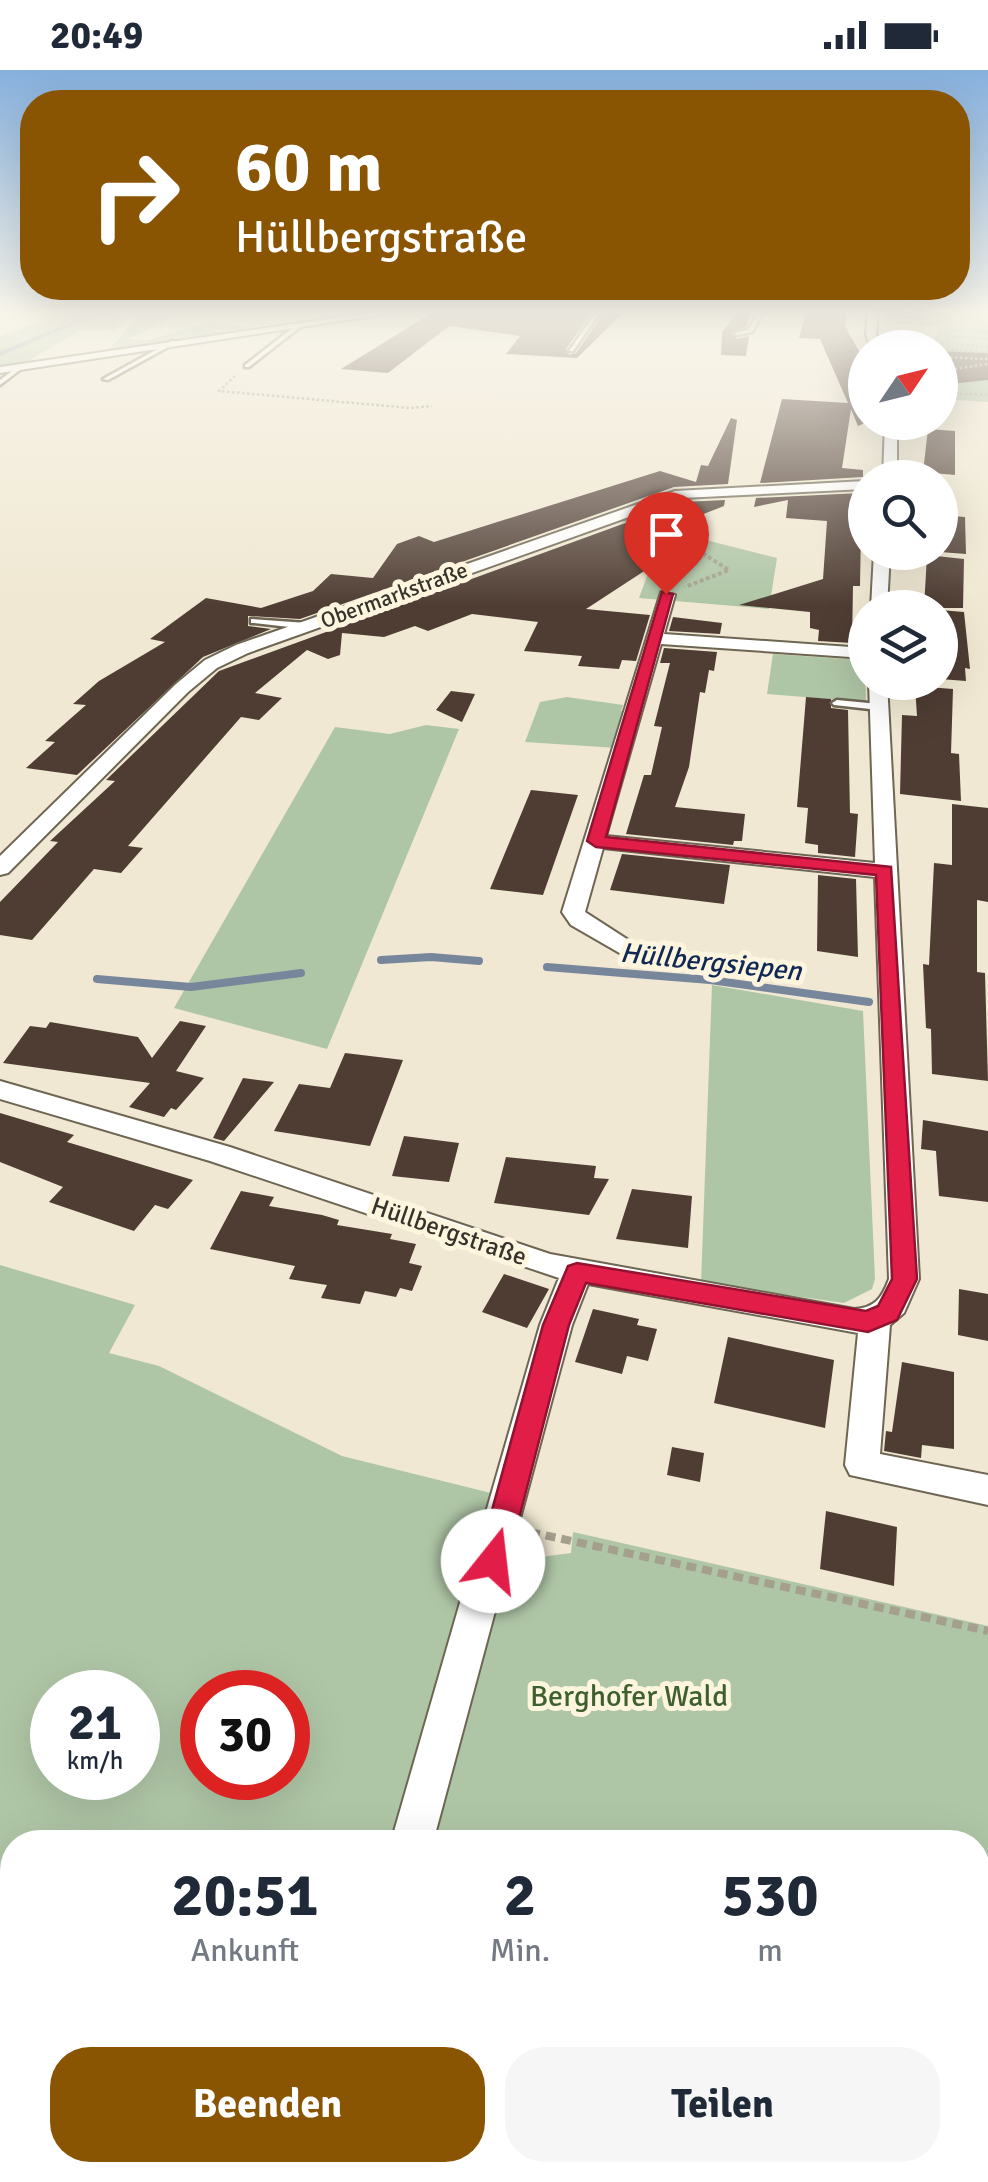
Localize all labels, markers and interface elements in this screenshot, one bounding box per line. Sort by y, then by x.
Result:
text: 20:49 [50,12,143,59]
text: 60 m [235,124,383,210]
icon: right [70,130,200,260]
text: Hüllbergstraße [235,210,527,265]
north arrow [848,330,958,440]
map controls [848,330,958,700]
button: search [848,460,958,570]
pin [624,492,709,595]
icon: arrive [639,507,694,562]
street label: Obermarkstraße [317,556,471,634]
button: layers [848,590,958,700]
water label: Hüllbergsiepen [619,936,804,988]
street label: Hüllbergstraße [367,1190,531,1272]
position arrow [441,1509,545,1613]
speed limit sign: 30 [180,1670,310,1800]
park label: Berghofer Wald [530,1678,728,1715]
text: 21 [68,1692,122,1754]
text: km/h [67,1745,123,1776]
text: 20:51 [171,1859,319,1933]
text: 2 [504,1859,536,1933]
text: 530 [722,1859,819,1933]
text: Ankunft [191,1931,299,1970]
text: Min. [490,1931,550,1970]
text: m [757,1931,783,1970]
button: Beenden [50,2047,485,2162]
button: Teilen [505,2047,940,2162]

